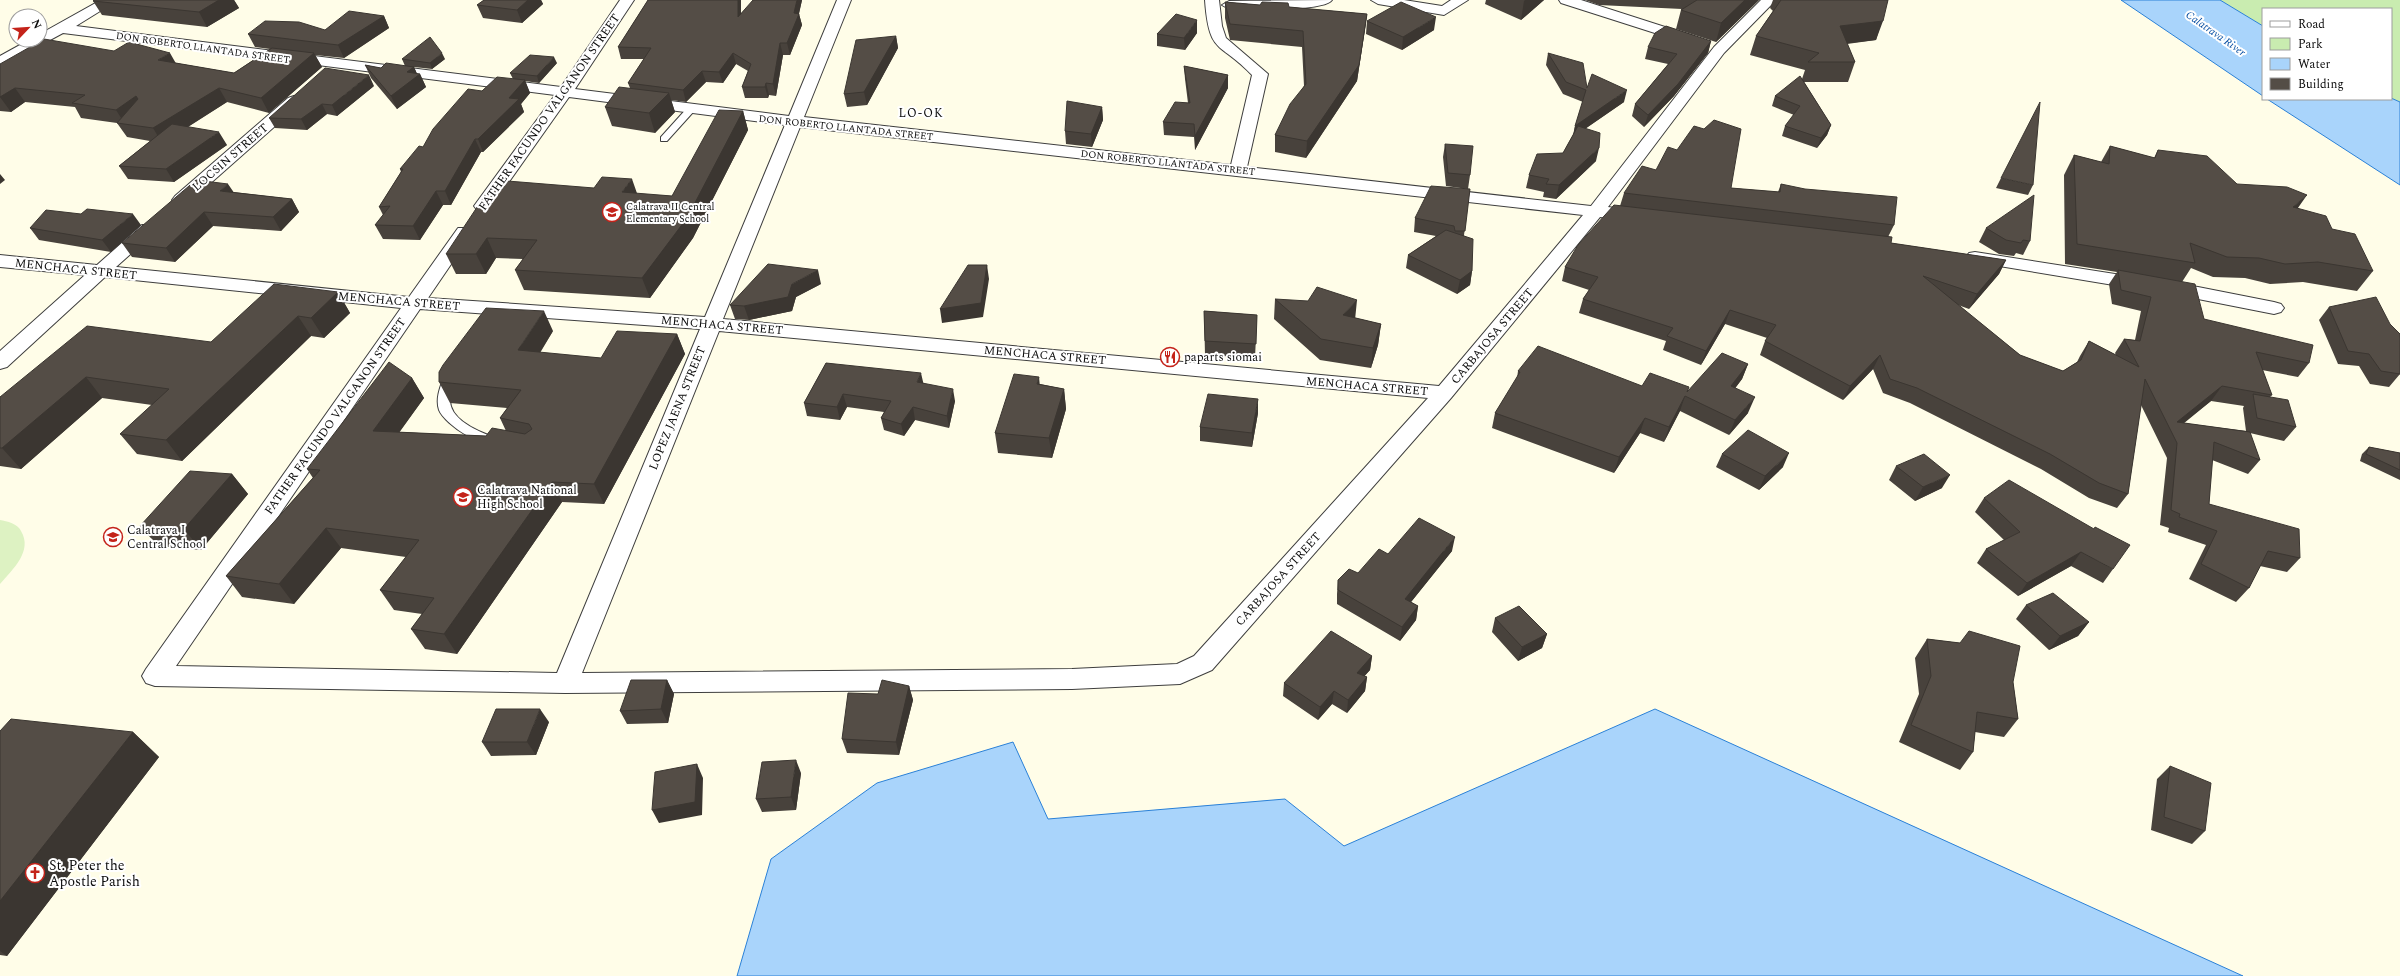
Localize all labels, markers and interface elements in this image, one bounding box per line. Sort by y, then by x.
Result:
water label: Calatrava River [2182,6,2249,61]
north arrow [8,8,48,48]
legend [2262,8,2392,100]
street label: FATHER FACUNDO VALGANON STREET [474,10,625,215]
text: Road [2298,15,2325,34]
text: N [27,16,46,32]
street label: DON ROBERTO LLANTADA STREET [115,28,291,68]
text: Park [2298,35,2323,54]
text: Water [2298,55,2330,74]
text: Building [2298,75,2344,94]
district label: LO-OK [898,104,944,123]
street label: DON ROBERTO LLANTADA STREET [758,111,934,145]
street label: LOCSIN STREET [188,119,273,196]
street label: DON ROBERTO LLANTADA STREET [1080,146,1256,180]
place label: Calatrava II Central Elementary School [626,199,714,227]
school or university icon: Calatrava II Central Elementary School [601,201,623,223]
street label: MENCHACA STREET [14,254,138,285]
street label: CARBAJOSA STREET [1446,284,1538,389]
street label: MENCHACA STREET [337,287,461,316]
street label: MENCHACA STREET [660,311,784,340]
street label: FATHER FACUNDO VALGANON STREET [260,314,411,519]
street label: MENCHACA STREET [983,341,1107,370]
street label: LOPEZ JAENA STREET [644,343,711,473]
restaurant icon: paparts siomai [1159,346,1181,368]
place label: paparts siomai [1184,348,1262,367]
street label: MENCHACA STREET [1305,372,1429,401]
place label: Calatrava National High School [477,481,577,514]
school or university icon: Calatrava National High School [452,486,474,508]
place label: Calatrava I Central School [127,521,206,554]
school or university icon: Calatrava I Central School [102,526,124,548]
street label: CARBAJOSA STREET [1231,528,1326,631]
place label: St. Peter the Apostle Parish [49,855,140,892]
church icon: St. Peter the Apostle Parish [24,862,46,884]

